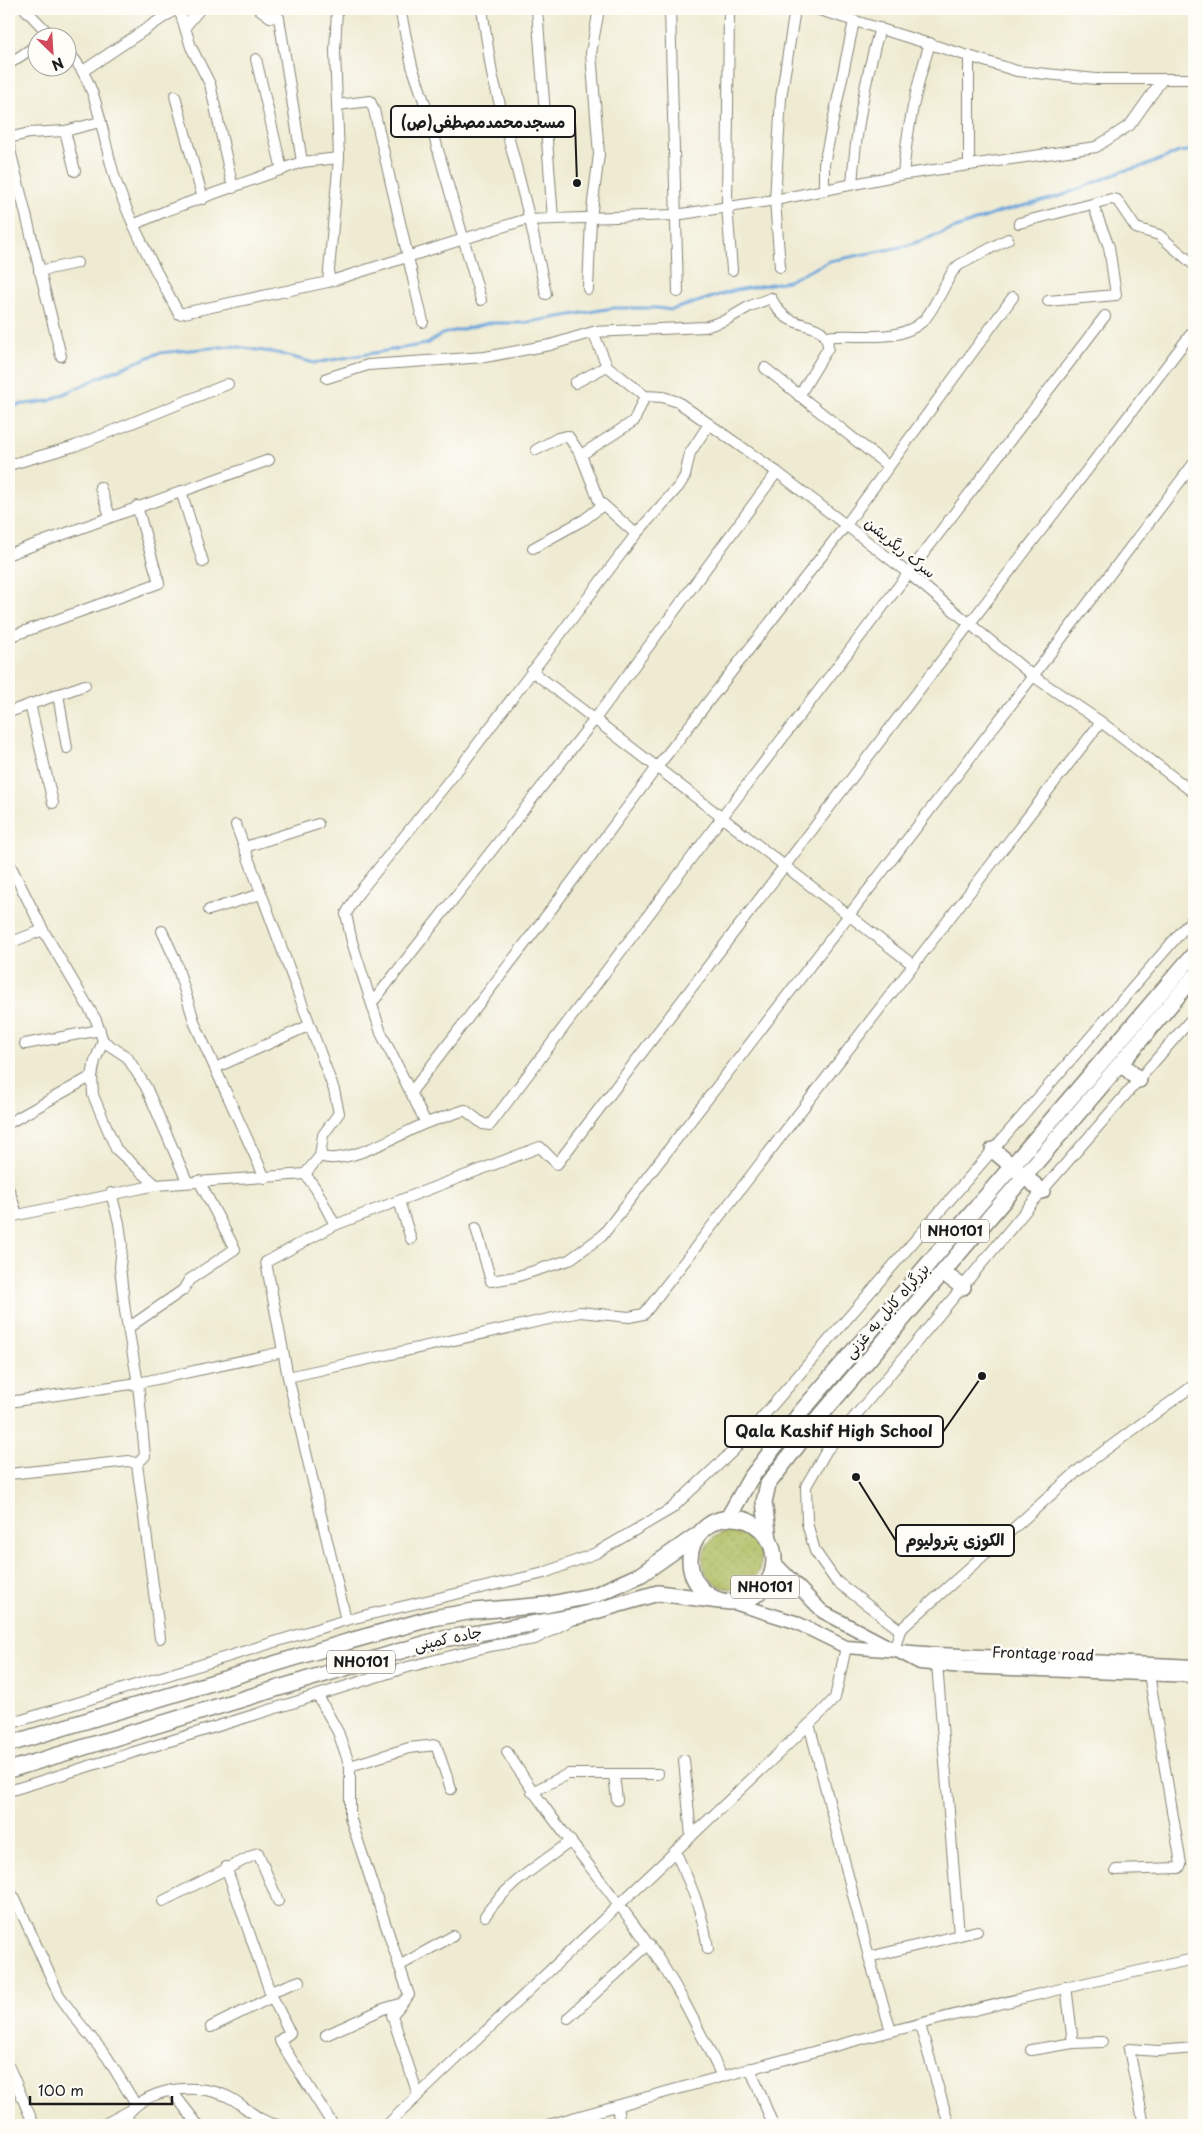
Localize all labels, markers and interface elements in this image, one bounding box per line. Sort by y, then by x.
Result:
north arrow [28,28,78,78]
text: N [48,52,67,76]
callout: مسجدمحمدمصطفی(ص) [391,106,575,137]
text: مسجدمحمدمصطفی(ص) [401,109,565,133]
street label: سرک ریگریشن [860,511,942,583]
road number: NH0101 [921,1220,989,1242]
street label: بزرگراه کابل به غزنی [838,1257,934,1363]
callout: Qala Kashif High School [725,1416,943,1447]
text: Qala Kashif High School [735,1418,933,1442]
callout: الکوزی پترولیوم [896,1525,1014,1556]
text: الکوزی پترولیوم [906,1527,1004,1553]
road number: NH0101 [731,1575,799,1598]
street label: جاده کمپنی [411,1619,484,1656]
street label: Frontage road [992,1639,1095,1666]
road number: NH0101 [327,1650,395,1674]
scale bar [30,2074,172,2106]
text: 100 m [38,2078,84,2101]

